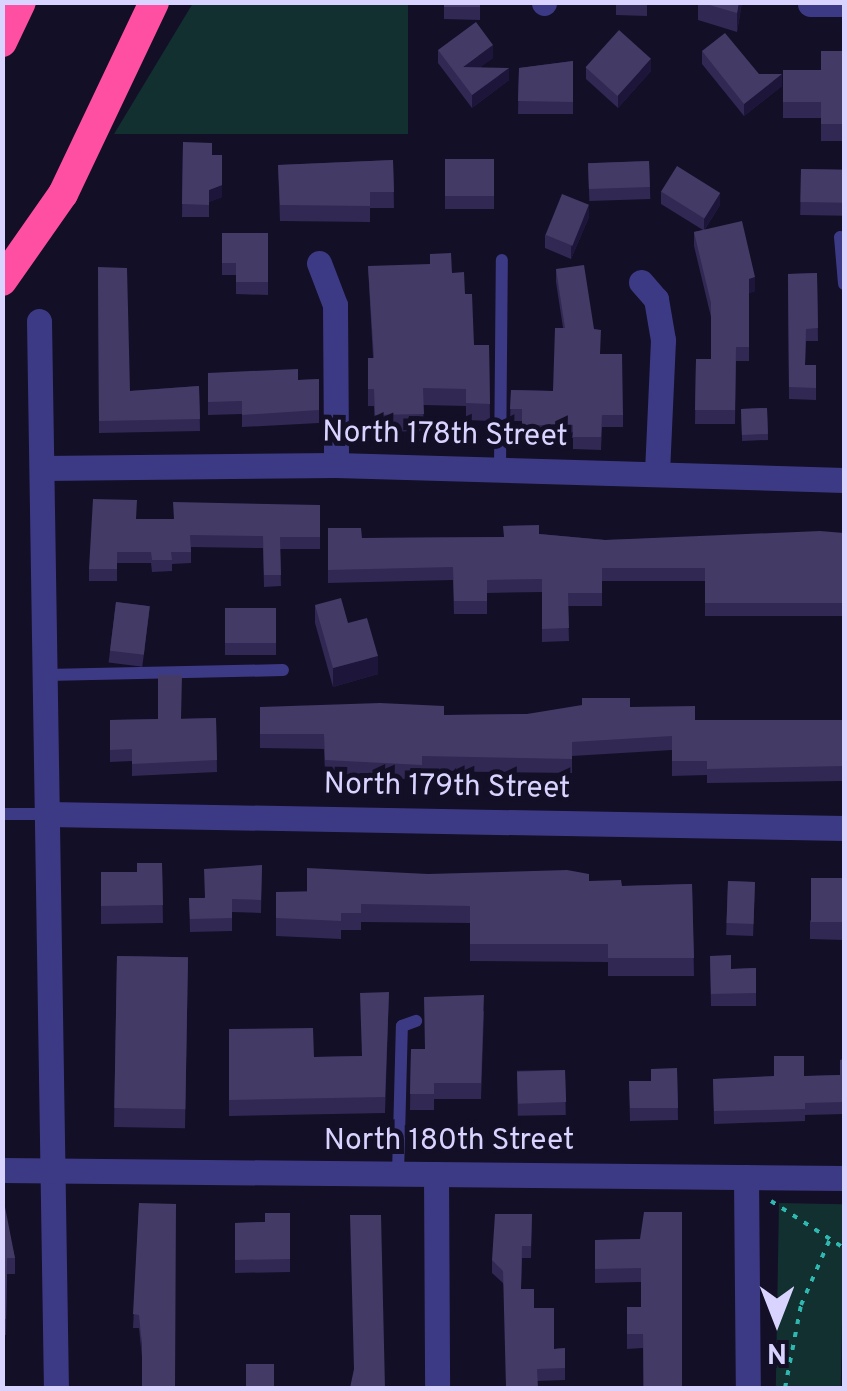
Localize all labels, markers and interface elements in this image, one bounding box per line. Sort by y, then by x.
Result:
street label: North 178th Street [322,416,568,456]
street label: North 179th Street [323,768,571,808]
street label: North 180th Street [324,1124,574,1160]
north arrow [727,1271,827,1371]
text: N [767,1333,787,1369]

